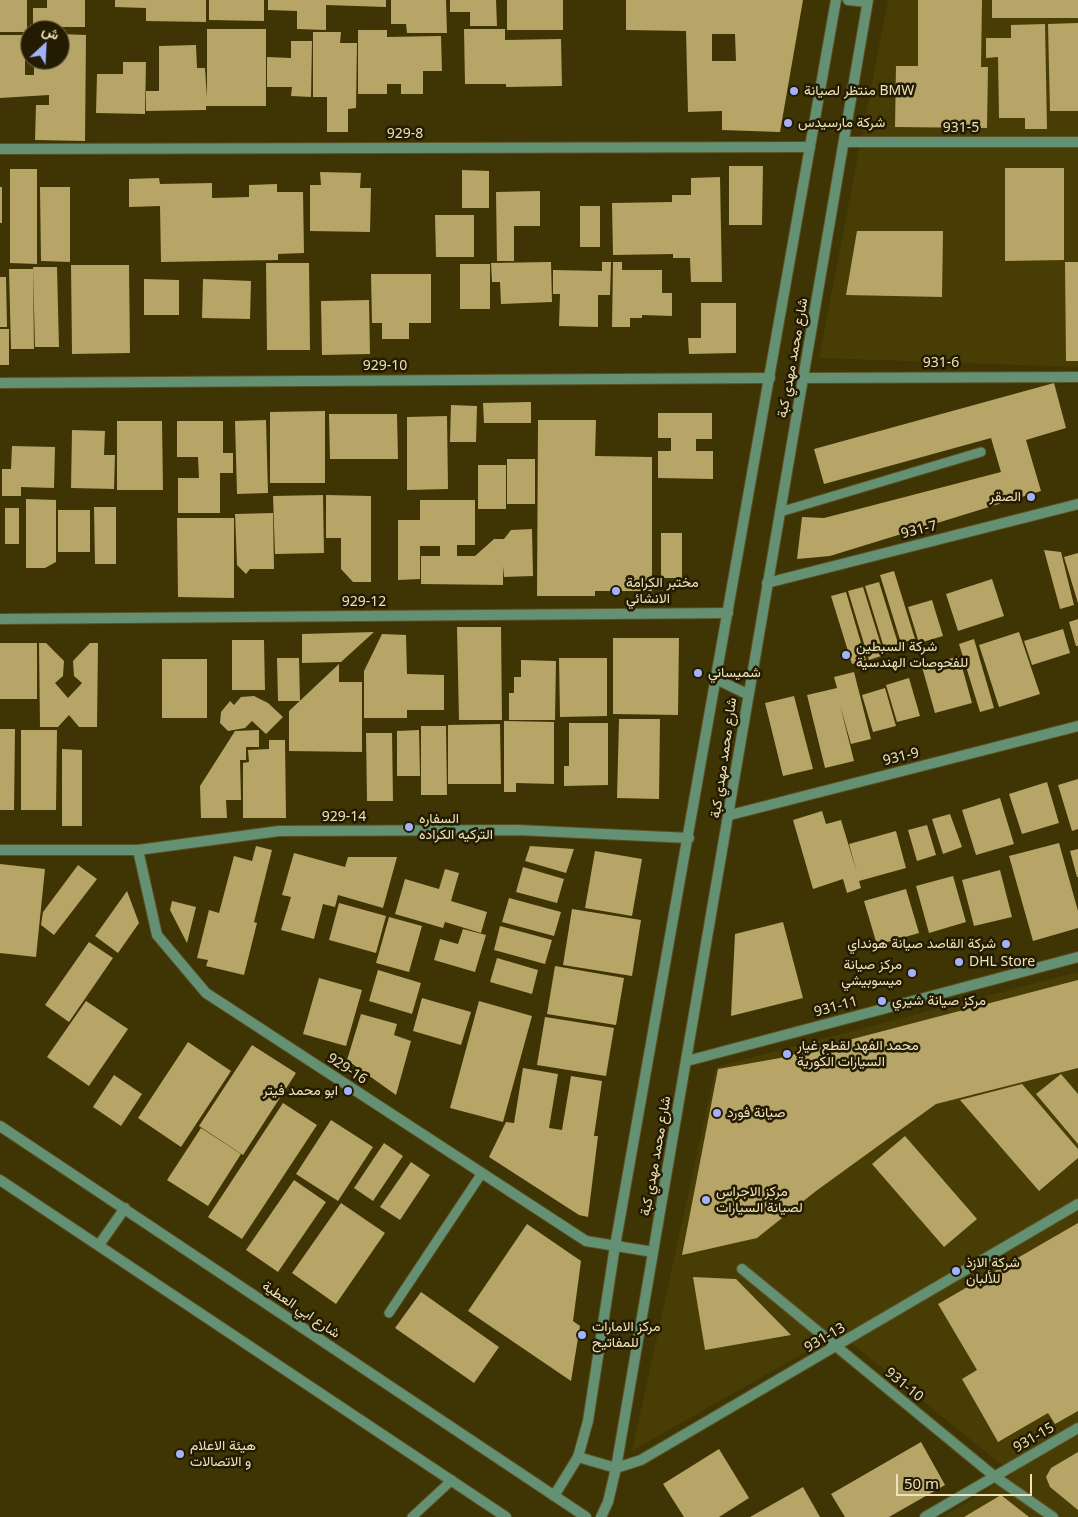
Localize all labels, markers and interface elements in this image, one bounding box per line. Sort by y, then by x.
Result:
north arrow [20,20,70,70]
text: ش [39,20,63,44]
place label: منتظر لصيانة BMW [804,83,914,99]
marker: منتظر لصيانة BMW [788,85,800,97]
place label: شركة مارسيدس [798,115,885,131]
marker: شركة مارسيدس [782,117,794,129]
street label: 931-5 [943,120,979,136]
street label: 929-8 [387,126,423,142]
street label: شارع محمد مهدي كبة [774,297,812,419]
street label: 931-6 [923,355,959,371]
street label: 929-10 [363,358,407,374]
place label: الصقر [989,489,1021,505]
marker: الصقر [1025,491,1037,503]
street label: 931-7 [899,517,939,543]
place label: مختبر الكرامة الانشائي [626,575,699,608]
marker: مختبر الكرامة الانشائي [610,585,622,597]
street label: 929-12 [342,594,386,610]
place label: شركة السبطين للفحوصات الهندسية [856,639,968,672]
marker: شركة السبطين للفحوصات الهندسية [840,649,852,661]
place label: شميساني [708,665,761,681]
marker: شميساني [692,667,704,679]
street label: شارع محمد مهدي كبة [707,697,741,819]
street label: 931-9 [881,744,921,770]
street label: 929-14 [322,809,366,825]
place label: السفاره التركيه الكراده [419,811,493,844]
marker: السفاره التركيه الكراده [403,821,415,833]
place label: شركة القاصد صيانة هونداي [847,936,996,952]
marker: شركة القاصد صيانة هونداي [1000,938,1012,950]
place label: DHL Store [969,954,1035,970]
marker: DHL Store [953,956,965,968]
place label: مركز صيانة ميسوبيشي [841,957,902,990]
marker: مركز صيانة ميسوبيشي [906,967,918,979]
street label: 931-11 [812,993,860,1021]
place label: مركز صيانة شيري [892,993,986,1009]
marker: مركز صيانة شيري [876,995,888,1007]
place label: محمد الفهد لقطع غيار السيارات الكورية [797,1038,919,1070]
marker: محمد الفهد لقطع غيار السيارات الكورية [781,1048,793,1060]
street label: 929-16 [324,1050,370,1088]
place label: ابو محمد فيتر [263,1083,338,1099]
marker: ابو محمد فيتر [342,1085,354,1097]
street label: شارع محمد مهدي كبة [637,1095,675,1217]
place label: صيانة فورد [727,1105,785,1121]
marker: صيانة فورد [711,1107,723,1119]
place label: مركز الاجراس لصيانة السيارات [716,1184,803,1216]
marker: مركز الاجراس لصيانة السيارات [700,1194,712,1206]
place label: شركة الازذ للألبان [966,1255,1020,1288]
marker: شركة الازذ للألبان [950,1265,962,1277]
street label: شارع ابي العطية [259,1278,343,1342]
place label: مركز الامارات للمفاتيح [592,1319,660,1351]
street label: 931-13 [802,1320,848,1356]
marker: مركز الامارات للمفاتيح [576,1329,588,1341]
street label: 931-10 [881,1364,927,1406]
street label: 931-15 [1011,1420,1057,1456]
place label: هيئة الاعلام و الاتصالات [190,1438,256,1470]
marker: هيئة الاعلام و الاتصالات [174,1448,186,1460]
scale bar [898,1464,1034,1496]
text: 50 m [904,1473,939,1493]

